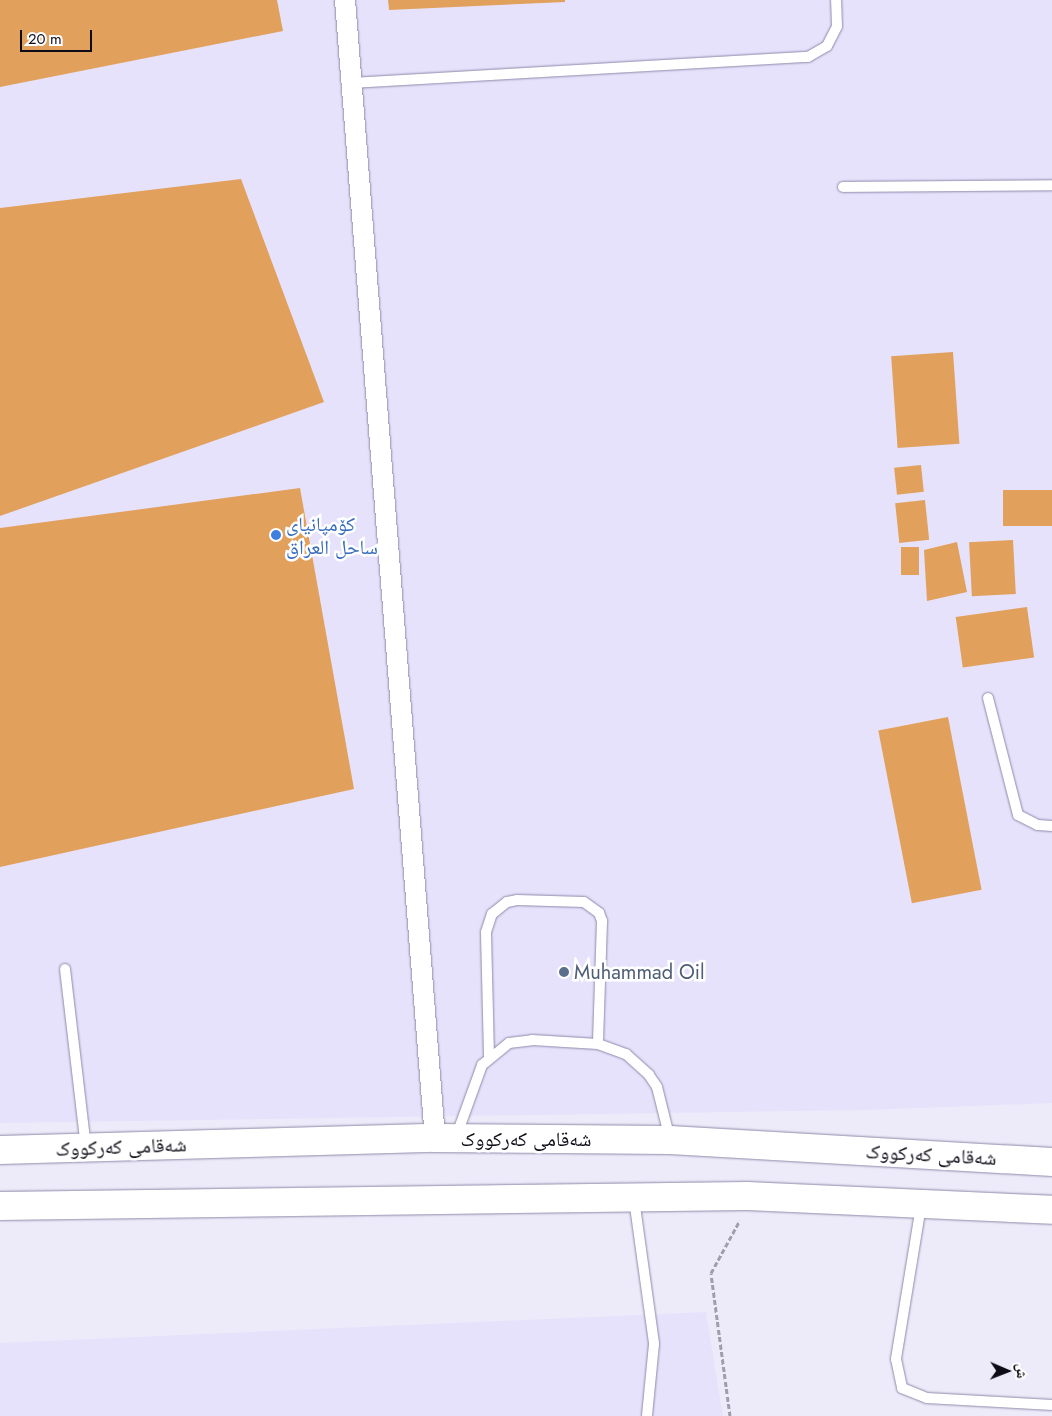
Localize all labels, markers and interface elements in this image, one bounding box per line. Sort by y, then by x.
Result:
scale bar [22,20,95,52]
text: 20 m [28,28,62,50]
place label: کۆمپانیای ساحل العراق [286,512,378,559]
marker: کۆمپانیای ساحل العراق [270,529,282,541]
place label: Muhammad Oil [574,960,705,984]
marker: Muhammad Oil [558,966,570,978]
street label: شەقامی کەرکووک [460,1127,592,1151]
street label: شەقامی کەرکووک [55,1133,187,1161]
street label: شەقامی کەرکووک [865,1140,997,1170]
north arrow [982,1346,1032,1396]
text: ش [1012,1364,1032,1379]

